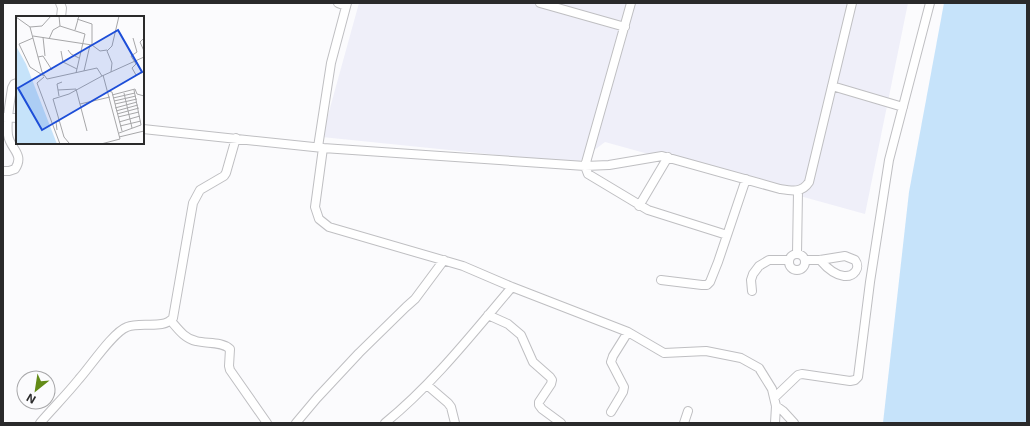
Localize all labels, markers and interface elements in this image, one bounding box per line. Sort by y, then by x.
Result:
inset map [16,16,144,144]
north arrow [16,370,56,410]
text: N [24,391,38,407]

